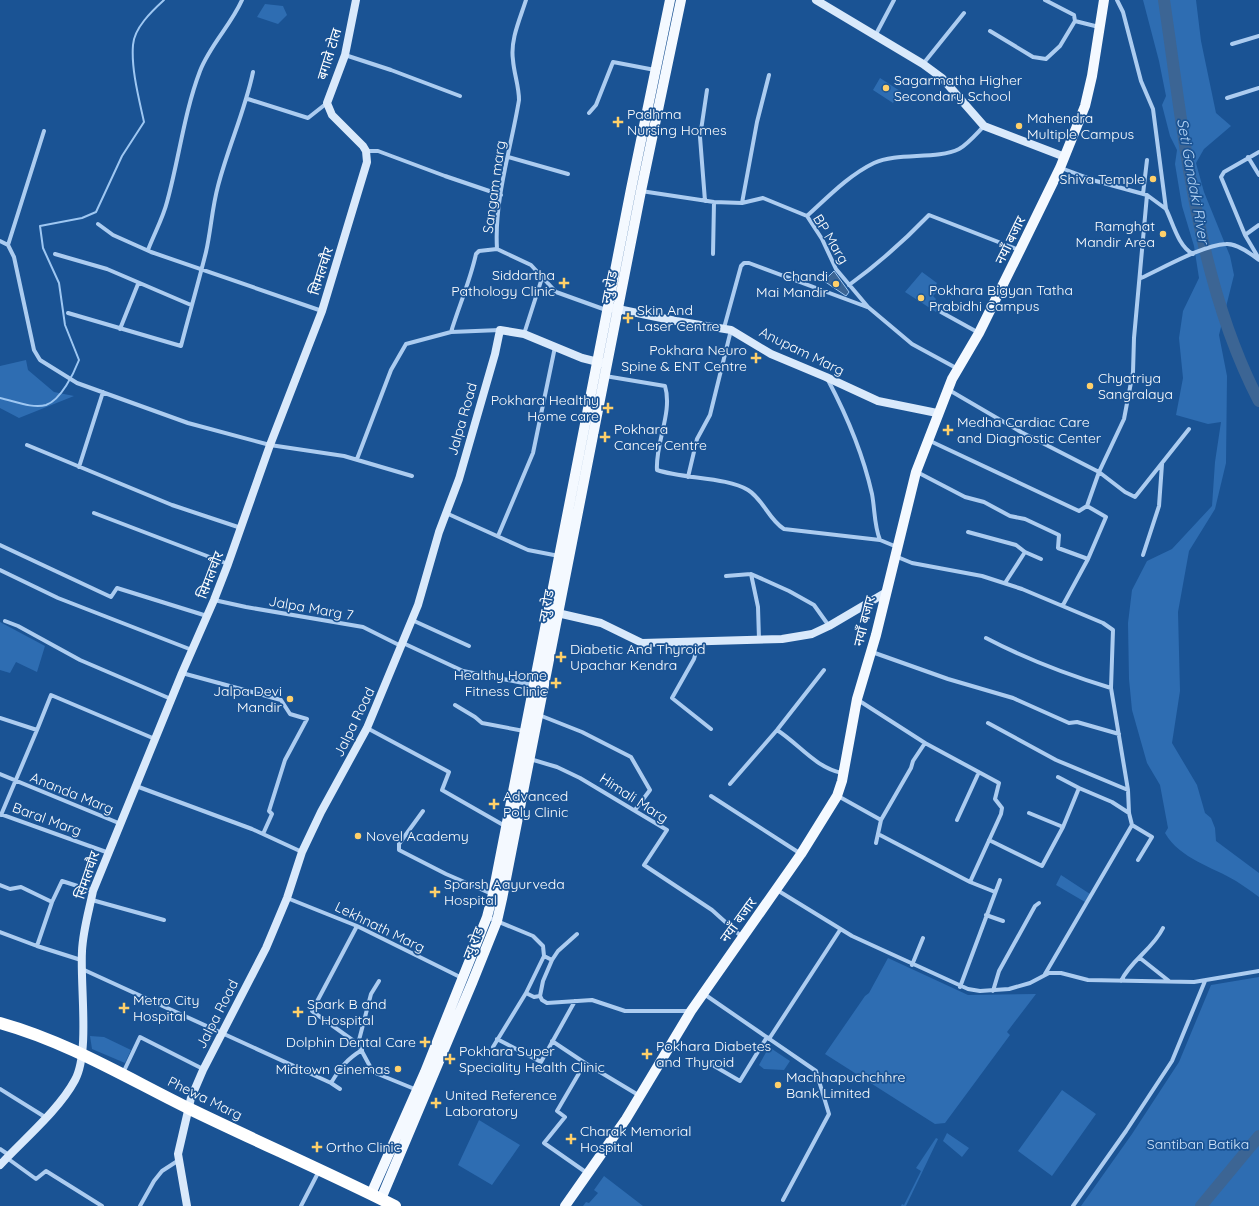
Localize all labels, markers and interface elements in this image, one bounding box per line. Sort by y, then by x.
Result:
street label: बगाले टोल [313,26,346,82]
place label: Sagarmatha Higher Secondary School [894,71,1023,105]
marker: Sagarmatha Higher Secondary School [881,83,891,93]
place label: Padhma Nursing Homes [627,105,727,139]
place label: Mahendra Multiple Campus [1027,109,1134,143]
marker: Padhma Nursing Homes [612,116,624,128]
water label: Seti Gandaki River [1173,117,1214,247]
marker: Mahendra Multiple Campus [1014,121,1024,131]
street label: Sangam marg [479,140,509,234]
place label: Shiva Temple [1060,170,1145,188]
marker: Shiva Temple [1148,174,1158,184]
street label: BP Marg [809,211,853,267]
street label: नयाँ बजार [991,213,1029,267]
place label: Ramghat Mandir Area [1076,217,1155,251]
marker: Ramghat Mandir Area [1158,229,1168,239]
street label: सिमलचौर [305,245,337,297]
place label: Siddartha Pathology Clinic [451,266,555,300]
place label: Chandi Mai Mandir [756,267,829,301]
street label: न्यु रोड [597,269,622,305]
marker: Siddartha Pathology Clinic [558,277,570,289]
marker: Chandi Mai Mandir [831,279,841,289]
place label: Pokhara Bigyan Tatha Prabidhi Campus [929,281,1073,315]
marker: Pokhara Bigyan Tatha Prabidhi Campus [916,293,926,303]
place label: Skin And Laser Centre [637,301,720,335]
marker: Skin And Laser Centre [622,312,634,324]
street label: Anupam Marg [756,323,848,379]
place label: Pokhara Neuro Spine & ENT Centre [621,341,747,375]
marker: Pokhara Neuro Spine & ENT Centre [750,352,762,364]
place label: Chyatriya Sangralaya [1098,369,1173,403]
street label: Jalpa Road [443,380,481,458]
marker: Chyatriya Sangralaya [1085,381,1095,391]
place label: Pokhara Healthy Home care [491,391,599,425]
marker: Pokhara Healthy Home care [602,402,614,414]
place label: Medha Cardiac Care and Diagnostic Center [957,413,1102,447]
place label: Pokhara Cancer Centre [614,420,707,454]
marker: Medha Cardiac Care and Diagnostic Center [942,424,954,436]
marker: Pokhara Cancer Centre [599,431,611,443]
street label: सिमलचौर [193,549,227,601]
street label: न्यु रोड [534,588,559,624]
street label: Jalpa Marg 7 [267,592,355,624]
street label: नयाँ बजार [849,594,879,648]
place label: Diabetic And Thyroid Upachar Kendra [570,640,706,674]
marker: Diabetic And Thyroid Upachar Kendra [555,651,567,663]
place label: Healthy Home Fitness Clinic [454,666,547,700]
marker: Healthy Home Fitness Clinic [550,677,562,689]
place label: Jalpa Devi Mandir [213,682,283,716]
street label: Jalpa Road [329,684,379,760]
marker: Jalpa Devi Mandir [285,694,295,704]
street label: Ananda Marg [28,768,116,818]
street label: Himali Marg [596,769,672,827]
place label: Advanced Poly Clinic [503,787,568,821]
street label: Baral Marg [10,798,84,840]
marker: Advanced Poly Clinic [488,798,500,810]
place label: Novel Academy [366,827,469,845]
marker: Novel Academy [353,831,363,841]
street label: सिमलचौर [70,849,104,901]
place label: Sparsh Aayurveda Hospital [444,875,565,909]
marker: Sparsh Aayurveda Hospital [429,886,441,898]
street label: नयाँ बजार [716,894,760,946]
street label: Lekhnath Marg [332,897,428,957]
street label: न्यु रोड [458,924,489,962]
street label: Jalpa Road [192,976,242,1052]
place label: Metro City Hospital [133,991,199,1025]
place label: Spark B and D Hospital [307,995,387,1029]
marker: Metro City Hospital [118,1002,130,1014]
marker: Spark B and D Hospital [292,1006,304,1018]
place label: Dolphin Dental Care [286,1033,416,1051]
marker: Dolphin Dental Care [419,1036,431,1048]
place label: Pokhara Diabetes and Thyroid [656,1037,771,1071]
place label: Pokhara Super Speciality Health Clinic [459,1042,605,1076]
marker: Pokhara Diabetes and Thyroid [641,1048,653,1060]
marker: Pokhara Super Speciality Health Clinic [444,1053,456,1065]
place label: Midtown Cinemas [275,1060,390,1078]
marker: Midtown Cinemas [393,1064,403,1074]
place label: Machhapuchchhre Bank Limited [786,1068,906,1102]
street label: Phewa Marg [165,1072,245,1124]
marker: Machhapuchchhre Bank Limited [773,1080,783,1090]
place label: United Reference Laboratory [445,1086,557,1120]
marker: United Reference Laboratory [430,1097,442,1109]
place label: Charak Memorial Hospital [580,1122,691,1156]
marker: Charak Memorial Hospital [565,1133,577,1145]
park label: Santiban Batika [1147,1135,1249,1153]
place label: Ortho Clinic [326,1138,401,1156]
marker: Ortho Clinic [311,1141,323,1153]

